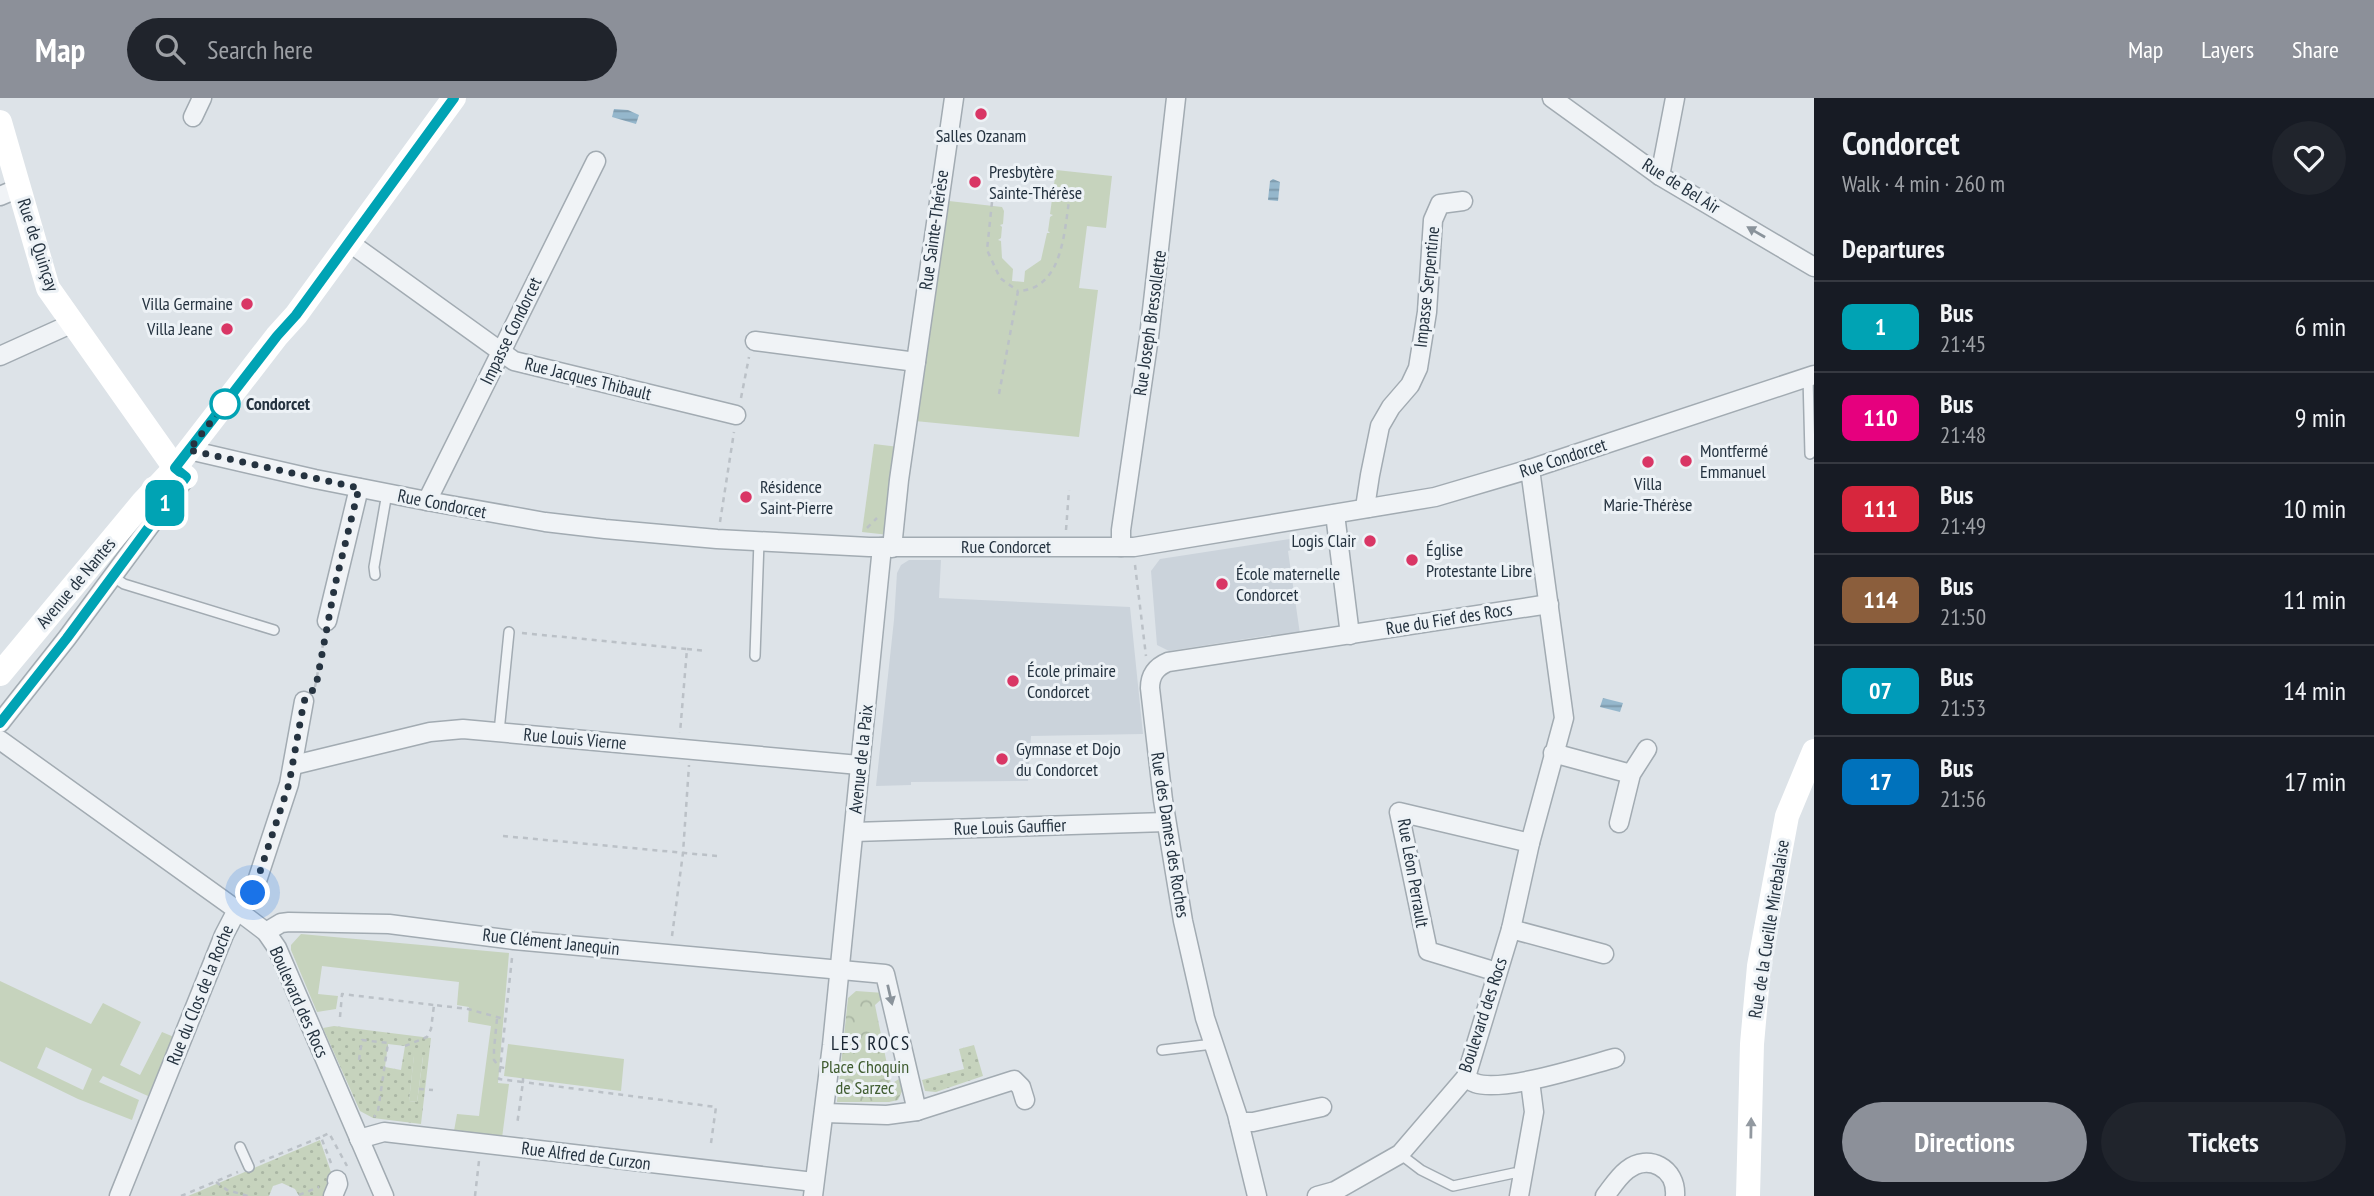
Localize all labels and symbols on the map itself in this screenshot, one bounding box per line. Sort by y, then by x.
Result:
marker: Salles Ozanam [973,106,989,122]
place label: Salles Ozanam [936,124,1026,147]
street label: Rue de Bel Air [1638,153,1725,219]
place label: Presbytère Sainte-Thérèse [989,160,1082,204]
street label: Rue Sainte-Thérèse [914,168,953,291]
marker: Presbytère Sainte-Thérèse [967,174,983,190]
street label: Rue de Quinçay [13,195,64,295]
street label: Impasse Serpentine [1409,225,1444,349]
one-way arrow [1746,226,1765,238]
street label: Rue Joseph Bressollette [1128,249,1171,397]
street label: Impasse Condorcet [475,273,547,388]
place label: Villa Germaine [141,292,233,315]
marker: Villa Germaine [239,296,255,312]
place label: Villa Jeane [146,317,213,340]
marker: Villa Jeane [219,321,235,337]
street label: Rue Jacques Thibault [522,352,654,405]
marker: Condorcet [210,389,240,419]
place label: Condorcet [246,392,311,415]
street label: Rue Condorcet [1516,433,1609,482]
place label: Montfermé Emmanuel [1700,439,1768,483]
marker: Montfermé Emmanuel [1678,453,1694,469]
marker: Villa Marie-Thérèse [1640,454,1656,470]
place label: Villa Marie-Thérèse [1603,472,1693,516]
place label: Résidence Saint-Pierre [760,475,833,519]
line badge: 1 [142,480,188,526]
street label: Rue Condorcet [396,484,489,523]
marker: Résidence Saint-Pierre [738,489,754,505]
place label: Logis Clair [1291,529,1356,552]
street label: Avenue de Nantes [31,533,120,633]
marker: Logis Clair [1362,533,1378,549]
street label: Rue Condorcet [961,535,1051,558]
place label: Église Protestante Libre [1426,538,1532,582]
marker: Église Protestante Libre [1404,552,1420,568]
place label: École maternelle Condorcet [1236,562,1340,606]
marker: École maternelle Condorcet [1214,576,1230,592]
street label: Rue du Fief des Rocs [1384,597,1514,640]
place label: École primaire Condorcet [1027,659,1116,703]
marker: École primaire Condorcet [1005,673,1021,689]
street label: Avenue de la Paix [843,703,878,815]
street label: Rue Louis Vierne [523,723,627,754]
place label: Gymnase et Dojo du Condorcet [1016,737,1121,781]
marker: Gymnase et Dojo du Condorcet [994,751,1010,767]
street label: Rue des Dames des Roches [1146,751,1195,919]
street label: Rue Louis Gauffier [953,813,1067,840]
street label: Rue Léon Perrault [1393,817,1434,929]
street label: Rue de la Cueille Mirebalaise [1743,838,1794,1020]
your location [235,875,270,910]
street label: Rue du Clos de la Roche [161,921,238,1068]
street label: Rue Clément Janequin [481,923,621,960]
street label: Boulevard des Rocs [265,943,334,1061]
street label: Boulevard des Rocs [1453,954,1512,1075]
one-way arrow [885,984,896,1006]
district label: LES ROCS [831,1031,911,1055]
park label: Place Choquin de Sarzec [821,1055,909,1099]
one-way arrow [1745,1117,1757,1139]
street label: Rue Alfred de Curzon [520,1136,652,1175]

